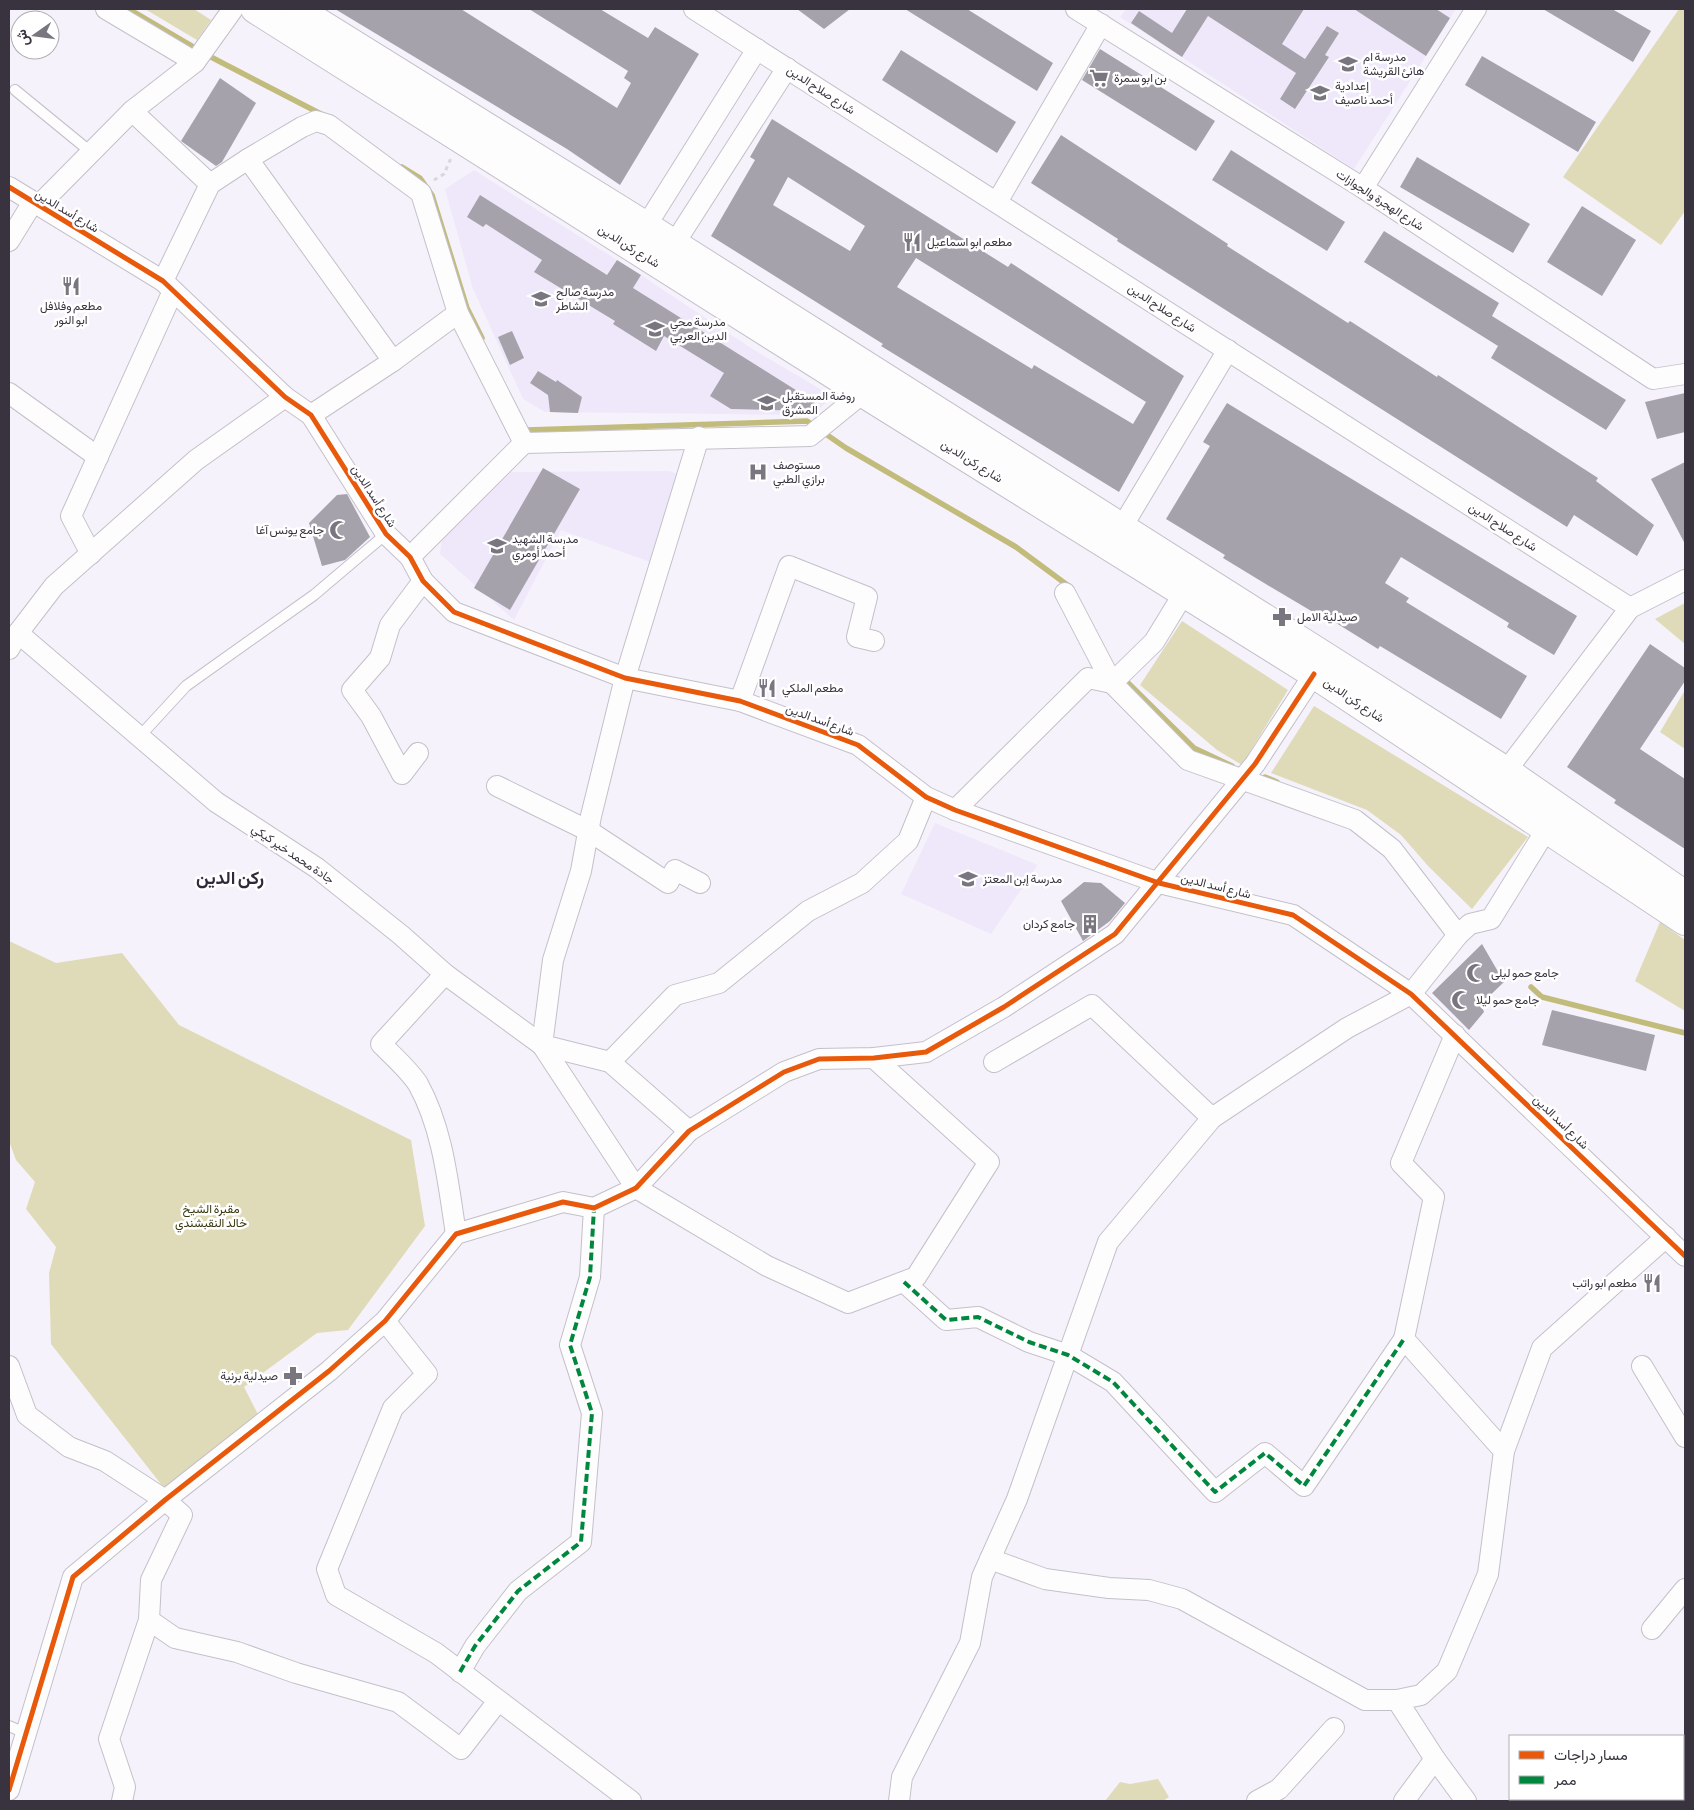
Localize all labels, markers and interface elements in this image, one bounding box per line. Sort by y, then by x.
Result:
north arrow [10,10,60,60]
text: ش [13,28,33,48]
place label: مدرسة ام هانئ القريشة [1363,50,1424,79]
school or university icon: مدرسة ام هانئ القريشة [1337,53,1359,75]
street label: شارع صلاح الدين [783,63,858,119]
supermarket icon: بن ابو سمرة [1088,67,1110,89]
place label: بن ابو سمرة [1114,71,1167,86]
place label: إعدادية أحمد ناصيف [1335,79,1393,107]
school or university icon: إعدادية أحمد ناصيف [1309,82,1331,104]
street label: شارع الهجرة والجوازات [1333,166,1426,235]
street label: شارع أسد الدين [32,187,101,237]
street label: شارع ركن الدين [595,222,662,272]
restaurant icon: مطعم ابو اسماعيل [901,231,923,253]
place label: مطعم ابو اسماعيل [927,235,1012,250]
restaurant icon: مطعم وفلافل ابو النور [60,275,82,297]
street label: شارع صلاح الدين [1124,281,1199,337]
place label: مدرسة صالح الشاطر [555,285,614,314]
school or university icon: مدرسة صالح الشاطر [530,288,552,310]
place label: مطعم وفلافل ابو النور [40,299,102,328]
place label: مدرسة محي الدين العربي [670,315,727,346]
school or university icon: مدرسة محي الدين العربي [644,318,666,340]
place label: روضة المستقبل المشرق [782,389,855,418]
school or university icon: روضة المستقبل المشرق [756,392,778,414]
street label: شارع ركن الدين [938,437,1005,487]
place label: مستوصف برازي الطبي [773,458,825,489]
hospital icon: مستوصف برازي الطبي [747,461,769,483]
street label: شارع أسد الدين [347,462,399,531]
street label: شارع صلاح الدين [1465,500,1540,556]
mosque icon: جامع يونس آغا [328,519,350,541]
place label: جامع يونس آغا [256,523,324,539]
place label: مدرسة الشهيد أحمد أومري [512,532,578,563]
school or university icon: مدرسة الشهيد أحمد أومري [486,535,508,557]
pharmacy icon: صيدلية الامل [1271,606,1293,628]
place label: صيدلية الامل [1297,610,1358,625]
street label: شارع ركن الدين [1320,675,1387,727]
restaurant icon: مطعم الملكي [756,677,778,699]
place label: مطعم الملكي [782,681,843,698]
street label: شارع أسد الدين [783,701,856,741]
street label: جادة محمد خير كيكي [247,821,337,889]
district label: ركن الدين [196,867,264,889]
school or university icon: مدرسة إبن المعتز [957,868,979,890]
street label: شارع أسد الدين [1179,871,1252,903]
place label: مدرسة إبن المعتز [982,872,1062,887]
building icon: جامع كردان [1079,913,1101,935]
place label: جامع كردان [1023,917,1075,933]
mosque icon: جامع حمو ليلى [1465,962,1487,984]
place label: جامع حمو ليلى [1491,966,1559,982]
mosque icon: جامع حمو ليلا [1450,989,1472,1011]
place label: جامع حمو ليلا [1476,993,1539,1009]
street label: شارع أسد الدين [1529,1092,1592,1153]
park label: مقبرة الشيخ خالد النقبشندي [175,1202,247,1233]
restaurant icon: مطعم ابو راتب [1641,1272,1663,1294]
place label: مطعم ابو راتب [1572,1276,1637,1291]
pharmacy icon: صيدلية برنية [282,1365,304,1387]
place label: صيدلية برنية [220,1369,278,1384]
legend [1509,1735,1684,1800]
text: مسار دراجات [1554,1746,1628,1764]
text: ممر [1553,1771,1576,1789]

